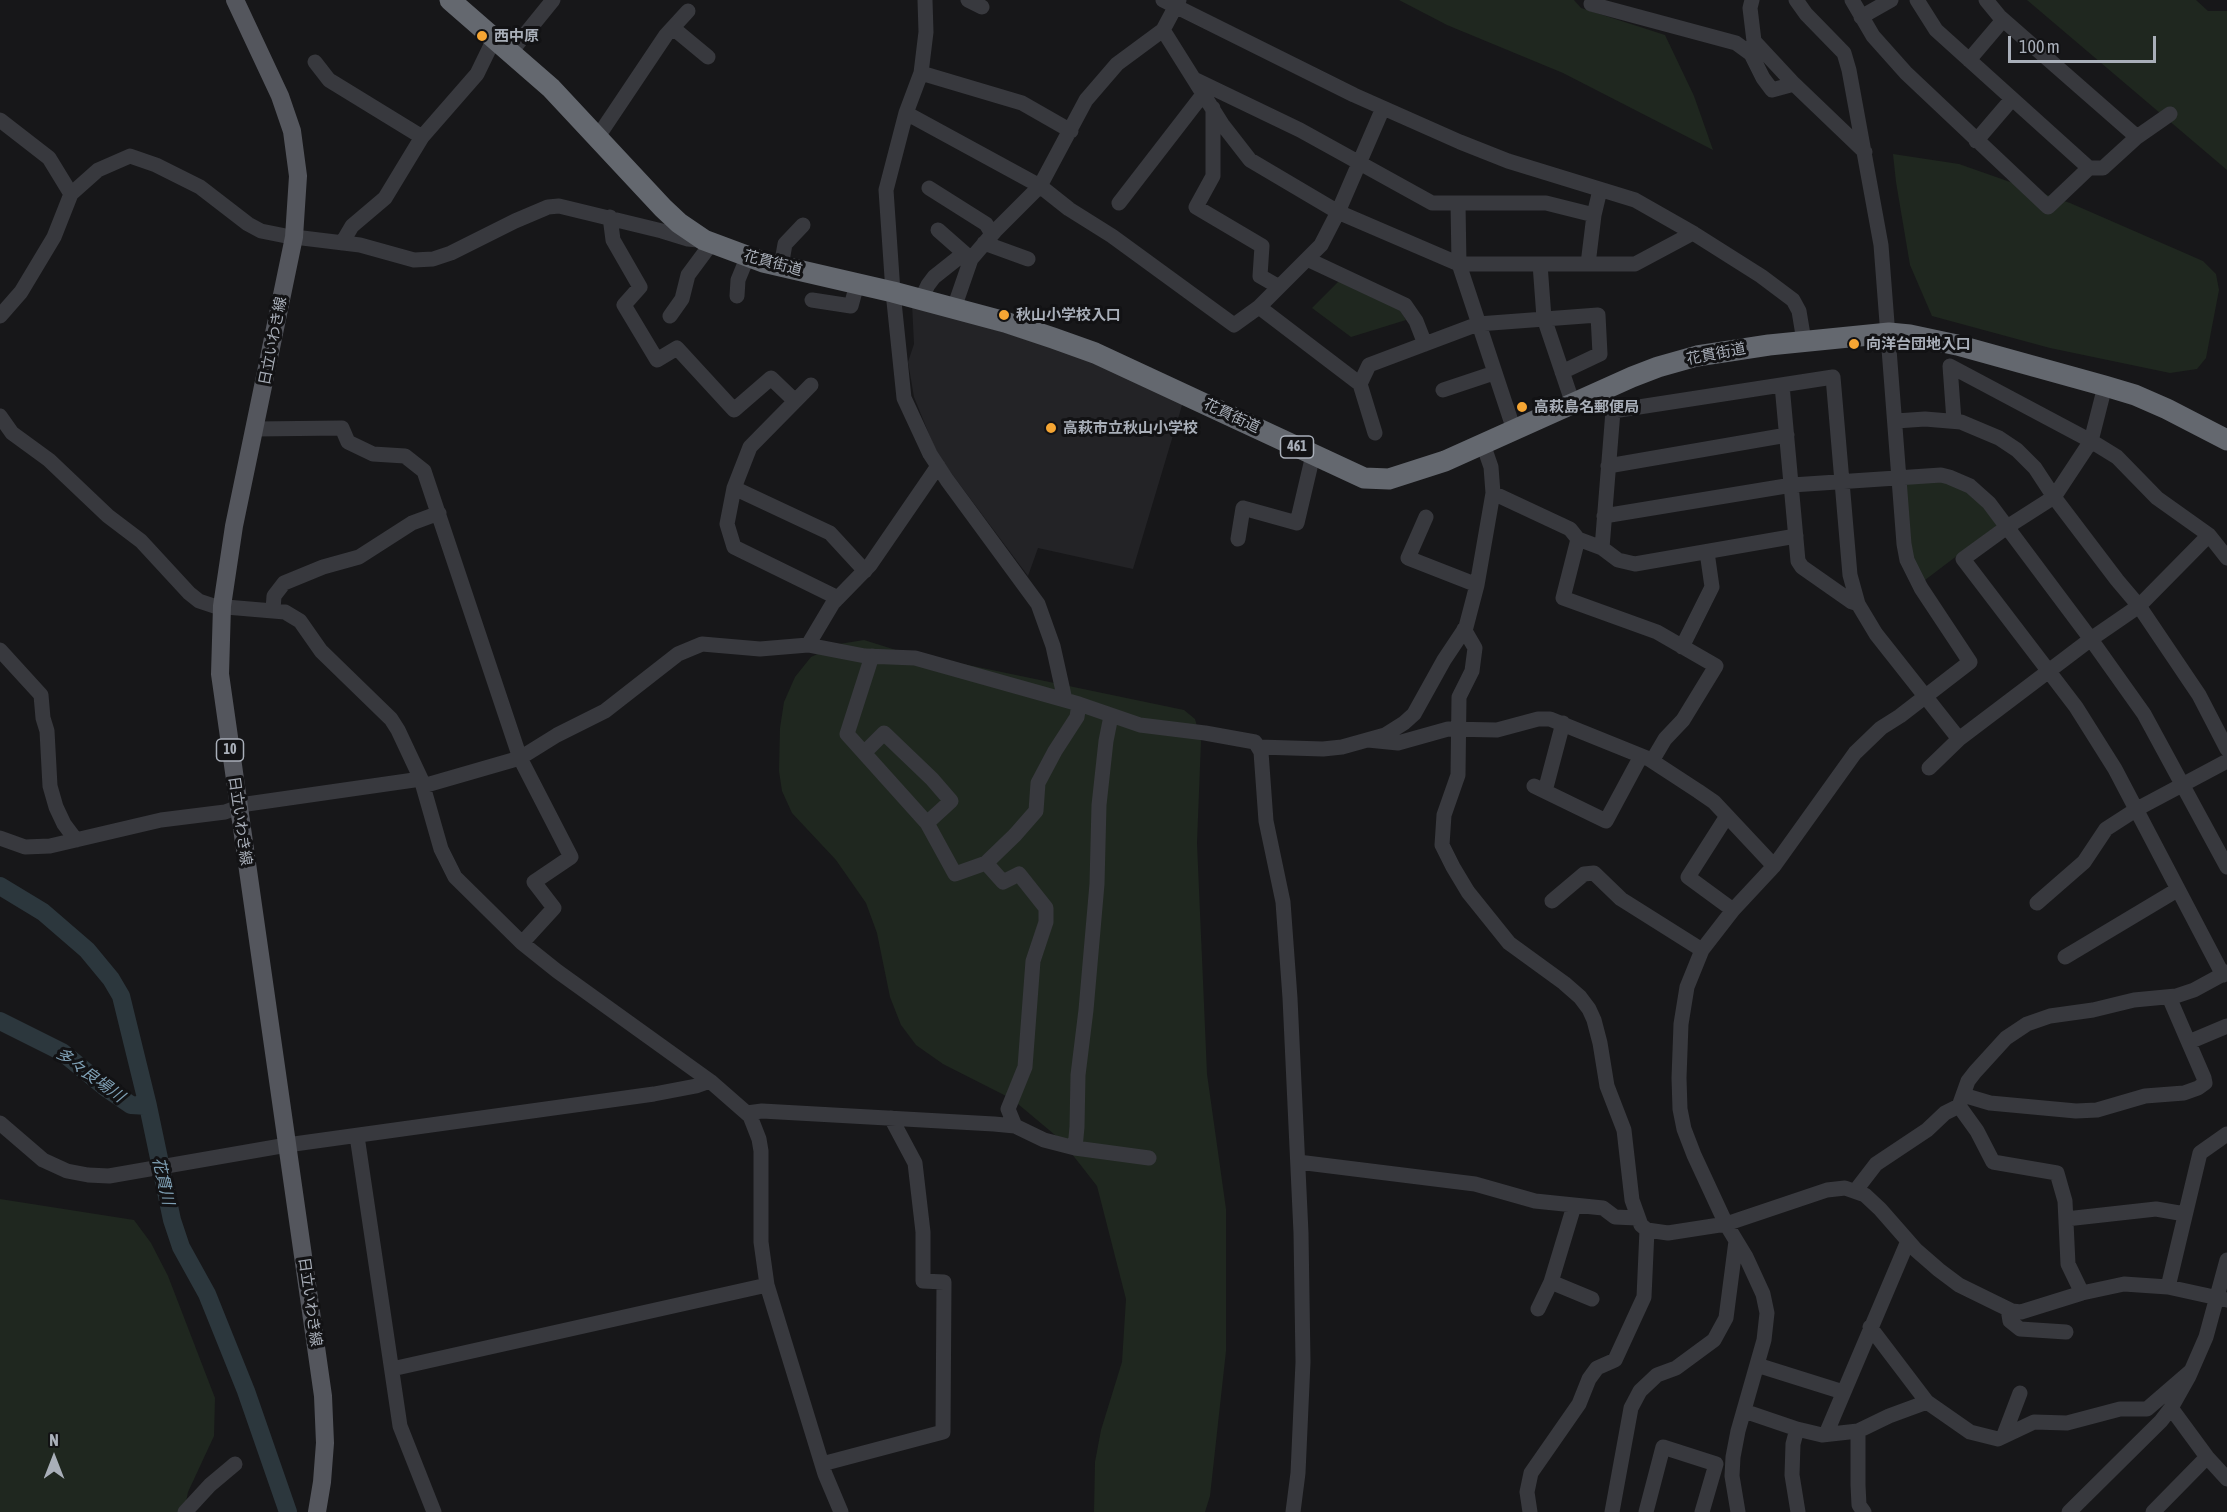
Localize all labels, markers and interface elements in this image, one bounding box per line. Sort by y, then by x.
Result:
scale bar [2011,24,2160,62]
place label: 西中原 [494,27,539,45]
marker: 西中原 [475,29,489,43]
text: 100 m [2019,36,2060,57]
street label: 花貫街道 [742,247,804,279]
street label: 日立いわき線 [256,295,290,387]
place label: 秋山小学校入口 [1016,306,1121,324]
marker: 秋山小学校入口 [997,308,1011,322]
place label: 向洋台団地入口 [1866,335,1971,353]
marker: 向洋台団地入口 [1847,337,1861,351]
street label: 花貫街道 [1685,339,1747,369]
street label: 花貫街道 [1201,395,1263,437]
place label: 高萩島名郵便局 [1534,398,1639,416]
marker: 高萩島名郵便局 [1515,400,1529,414]
place label: 高萩市立秋山小学校 [1063,419,1198,437]
marker: 高萩市立秋山小学校 [1044,421,1058,435]
road number: 461 [1280,436,1314,458]
road number: 10 [216,739,244,761]
street label: 日立いわき線 [225,775,255,867]
water label: 多々良場川 [52,1044,128,1106]
water label: 花貫川 [148,1155,178,1207]
street label: 日立いわき線 [295,1256,325,1348]
north arrow [24,1428,84,1488]
text: N [49,1431,59,1449]

